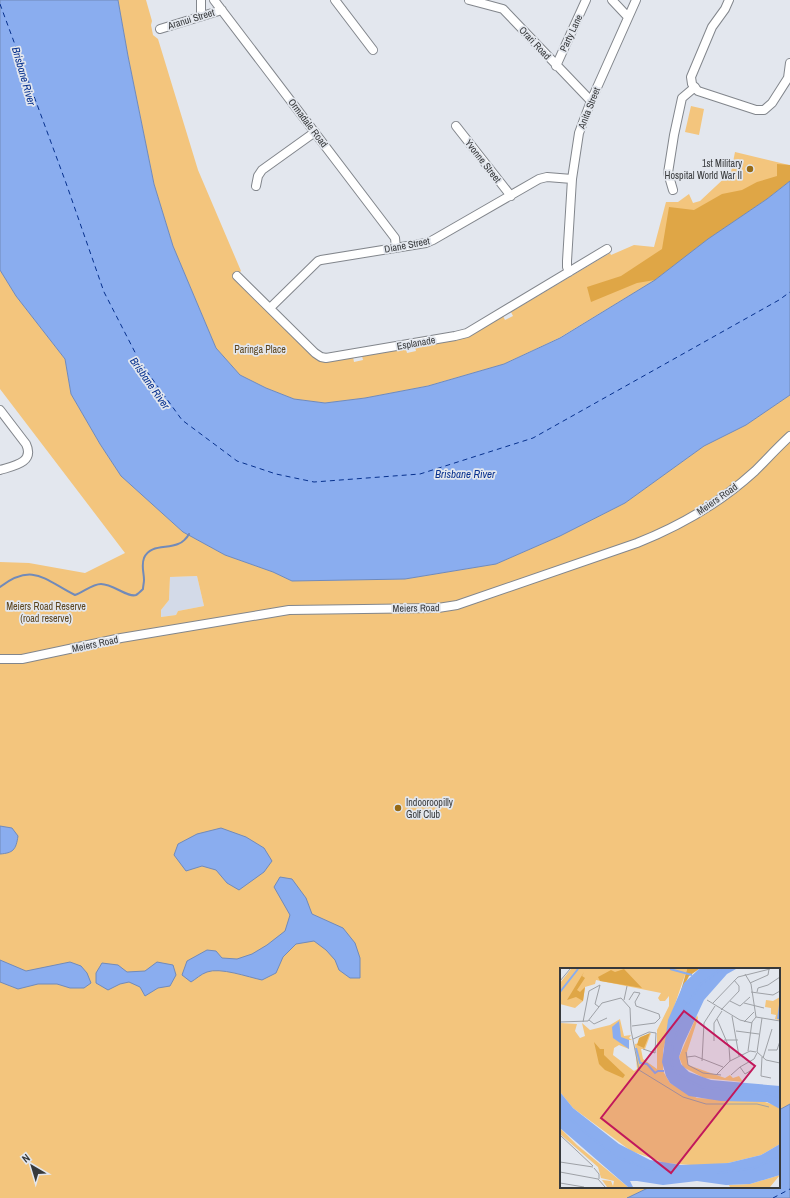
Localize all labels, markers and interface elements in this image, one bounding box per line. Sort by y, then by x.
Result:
street label: Aranui Street [165,6,217,33]
street label: Party Lane [557,12,585,54]
street label: Orari Road [516,24,554,62]
water label: Brisbane River [9,45,39,108]
street label: Anita Street [574,85,603,131]
street label: Ormadale Road [285,96,331,150]
street label: Yvonne Street [462,137,504,186]
place label: 1st Military Hospital World War II [665,157,743,182]
marker: 1st Military Hospital World War II [745,164,755,174]
street label: Diane Street [383,234,432,256]
street label: Esplanade [396,333,437,353]
park label: Paringa Place [234,343,286,356]
water label: Brisbane River [127,354,174,412]
water label: Brisbane River [435,467,496,481]
street label: Meiers Road [694,480,740,518]
park label: Meiers Road Reserve (road reserve) [6,600,86,625]
street label: Meiers Road [392,601,440,615]
street label: Meiers Road [71,633,119,655]
place label: Indooroopilly Golf Club [406,796,454,821]
marker: Indooroopilly Golf Club [393,803,403,813]
inset map [560,968,780,1188]
north arrow [12,1146,52,1186]
text: N [19,1151,33,1166]

